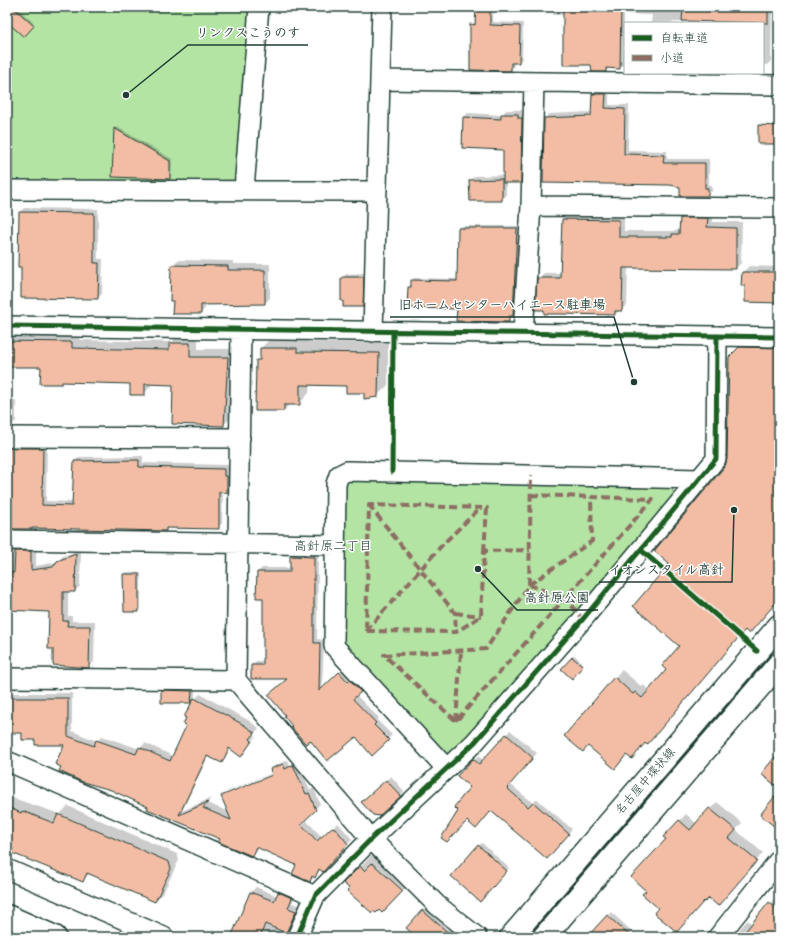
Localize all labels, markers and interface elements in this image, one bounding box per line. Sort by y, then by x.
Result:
callout: リンクスこうのす [188,20,308,45]
legend [624,22,764,74]
text: リンクスこうのす [196,25,300,41]
text: 自転車道 [660,31,708,46]
text: 小道 [660,51,684,66]
callout: 旧ホームセンターハイエース駐車場 [390,292,614,317]
text: 旧ホームセンターハイエース駐車場 [399,297,605,313]
district label: 高針原二丁目 [294,538,372,554]
callout: イオンスタイル高針 [599,557,732,582]
text: イオンスタイル高針 [608,562,724,578]
callout: 高針原公園 [517,585,598,610]
text: 高針原公園 [524,590,590,606]
street label: 名古屋中環状線 [612,745,679,818]

